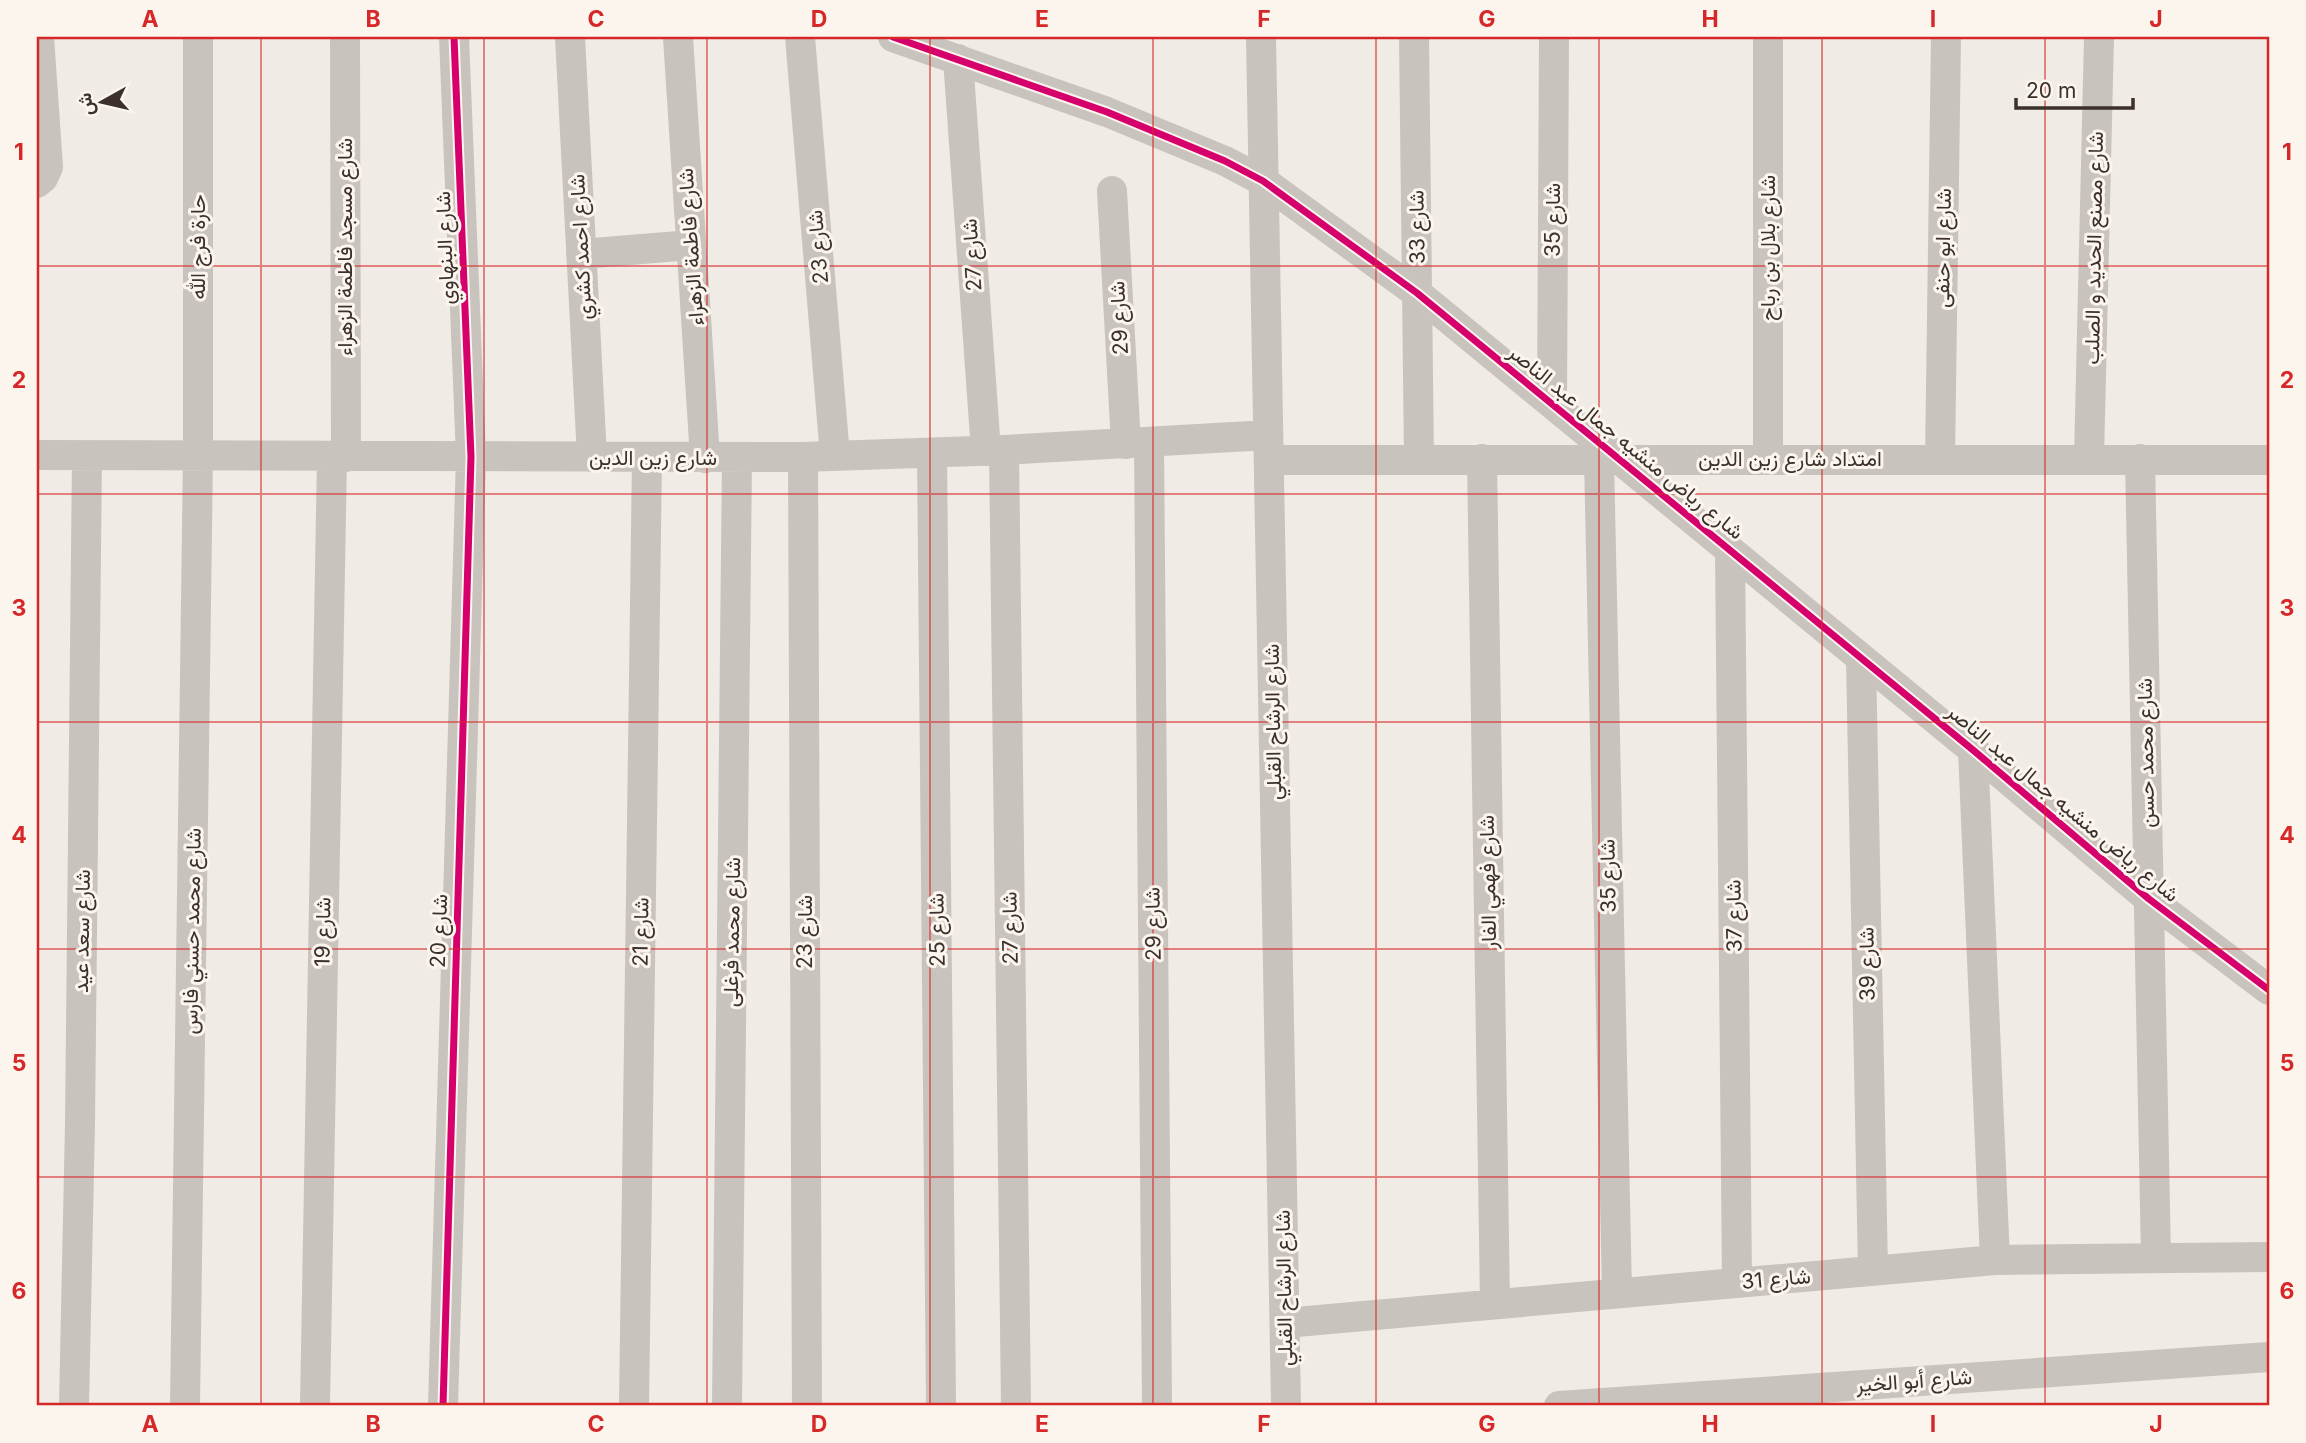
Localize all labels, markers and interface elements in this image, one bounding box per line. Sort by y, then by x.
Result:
text: A [141,5,159,33]
text: B [365,5,381,33]
text: C [587,5,605,33]
text: D [811,5,827,33]
text: E [1035,5,1049,33]
text: F [1257,5,1271,33]
text: G [1478,5,1496,33]
text: H [1701,5,1719,33]
text: I [1930,5,1936,33]
text: J [2149,5,2163,33]
north arrow [66,66,136,136]
scale bar [2016,66,2133,110]
text: 20 m [2026,78,2076,103]
text: ش [73,91,99,117]
street label: شارع مصنع الحديد و الصلب [2079,131,2110,365]
text: 1 [14,138,24,166]
street label: شارع مسجد فاطمة الزهراء [332,138,359,356]
text: 1 [2282,138,2292,166]
street label: شارع فاطمة الزهراء [673,167,710,327]
street label: شارع احمد كشري [564,173,602,321]
street label: شارع بلال بن رباح [1755,175,1782,321]
street label: شارع 35 [1540,183,1567,257]
street label: شارع ابو حنفى [1929,188,1958,308]
street label: شارع 33 [1403,190,1432,264]
street label: شارع البنهاوي [430,191,464,305]
street label: حارة فرج الله [185,195,212,299]
street label: شارع 23 [802,209,835,285]
street label: شارع 27 [956,218,989,292]
street label: شارع 29 [1104,280,1135,356]
street label: شارع رياض منشيه جمال عبد الناصر [1502,338,1749,546]
text: 2 [12,366,26,394]
text: 2 [2280,366,2294,394]
street label: شارع زين الدين [589,445,717,472]
street label: امتداد شارع زين الدين [1698,446,1882,473]
text: 3 [12,594,26,622]
text: 3 [2280,594,2294,622]
street label: شارع الرشاح القبلي [1259,643,1291,800]
street label: شارع محمد حسن [2132,678,2161,828]
street label: شارع رياض منشيه جمال عبد الناصر [1940,697,2184,909]
street label: شارع فهمي الفار [1474,815,1506,950]
text: 4 [11,821,27,849]
text: 4 [2279,821,2295,849]
street label: شارع محمد حسني فارس [177,827,211,1035]
street label: شارع 35 [1594,839,1623,913]
street label: شارع محمد فرغلى [718,857,747,1007]
street label: شارع سعد عيد [68,869,97,993]
street label: شارع 37 [1720,879,1749,953]
street label: شارع 29 [1139,887,1168,961]
street label: شارع 27 [996,891,1025,965]
street label: شارع 20 [425,893,454,969]
street label: شارع 25 [923,893,952,967]
street label: شارع 23 [792,895,819,969]
street label: شارع 19 [309,897,338,967]
street label: شارع 21 [627,897,656,967]
street label: شارع 39 [1853,927,1882,1001]
text: 5 [12,1049,26,1077]
text: 5 [2280,1049,2294,1077]
street label: شارع الرشاح القبلي [1270,1209,1302,1366]
street label: شارع 31 [1740,1263,1812,1296]
text: 6 [12,1277,26,1305]
text: 6 [2280,1277,2294,1305]
street label: شارع أبو الخير [1854,1364,1973,1399]
text: A [141,1410,159,1438]
text: B [365,1410,381,1438]
text: C [587,1410,605,1438]
text: D [811,1410,827,1438]
text: E [1035,1410,1049,1438]
text: F [1257,1410,1271,1438]
text: G [1478,1410,1496,1438]
text: H [1701,1410,1719,1438]
text: I [1930,1410,1936,1438]
text: J [2149,1410,2163,1438]

